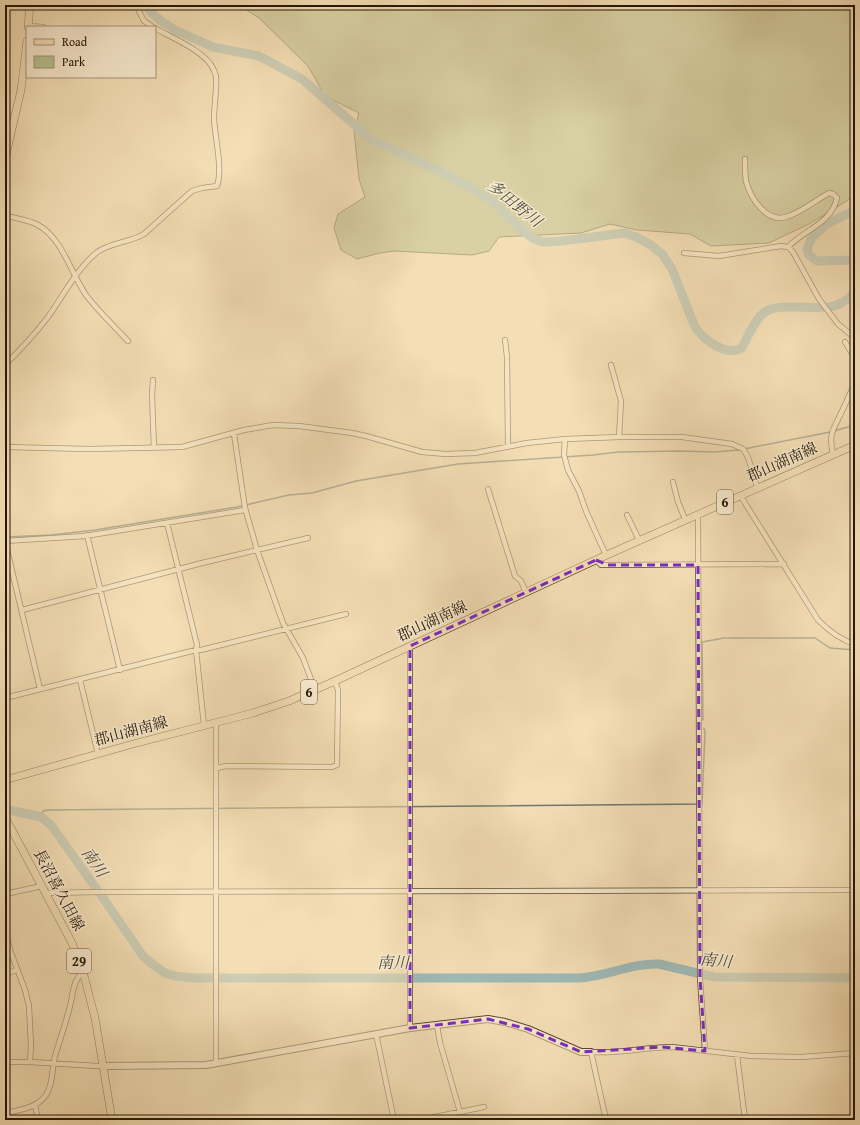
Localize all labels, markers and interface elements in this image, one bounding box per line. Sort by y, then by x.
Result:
legend [26,26,156,78]
text: Road [62,33,88,50]
text: Park [62,53,86,70]
water label: 多田野川 [483,174,549,234]
street label: 郡山湖南線 [743,437,820,486]
road number: 6 [717,490,733,514]
street label: 郡山湖南線 [393,595,470,646]
road number: 6 [301,680,317,704]
street label: 郡山湖南線 [92,711,170,750]
water label: 南川 [76,842,115,884]
street label: 長沼喜久田線 [29,845,90,934]
water label: 南川 [699,946,735,974]
road number: 29 [67,949,91,973]
water label: 南川 [377,950,411,974]

